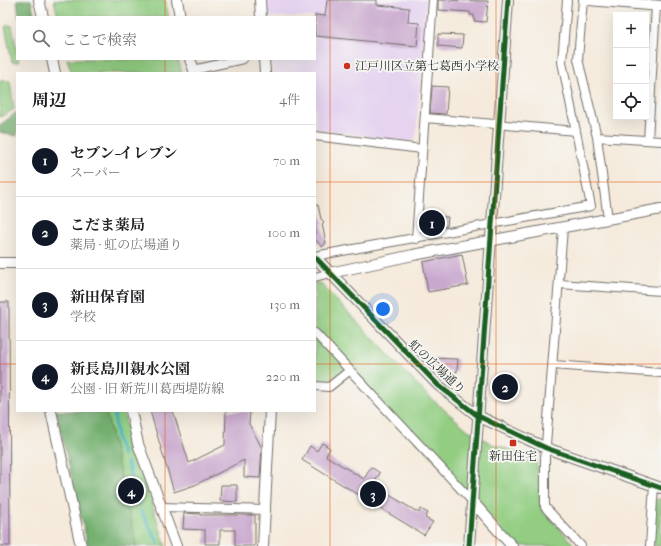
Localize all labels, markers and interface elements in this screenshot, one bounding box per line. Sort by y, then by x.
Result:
map controls [613,12,649,120]
button: + [613,12,649,48]
search box [16,16,316,60]
icon: search [30,27,52,49]
text: ここで検索 [62,31,137,49]
button: − [613,48,649,84]
place label: 江戸川区立第七葛西小学校 [355,59,499,73]
marker: 江戸川区立第七葛西小学校 [342,61,352,71]
button: locate [613,84,649,120]
text: 周辺 [32,90,66,110]
text: 4件 [279,92,300,107]
text: セブン-イレブン [70,144,178,162]
text: 1 [43,153,47,168]
text: 70 m [273,153,300,168]
text: スーパー [70,165,121,180]
pin: 1 [419,208,445,238]
text: こだま薬局 [70,216,145,234]
text: 2 [42,225,48,240]
text: 100 m [267,225,300,240]
text: 薬局 · 虹の広場通り [70,237,182,252]
text: 新田保育園 [70,288,145,306]
text: 3 [42,297,48,312]
text: 130 m [269,297,300,312]
your location [373,299,393,319]
text: 学校 [70,309,96,324]
street label: 虹の広場通り [406,337,468,397]
text: 新長島川親水公園 [70,360,190,378]
text: 4 [41,369,49,384]
text: 220 m [266,369,300,384]
pin: 2 [492,372,518,402]
text: 公園 · 旧 新荒川葛西堤防線 [70,381,224,396]
marker: 新田住宅 [508,438,518,448]
place label: 新田住宅 [489,449,537,463]
pin: 4 [118,476,144,506]
pin: 3 [360,479,386,509]

